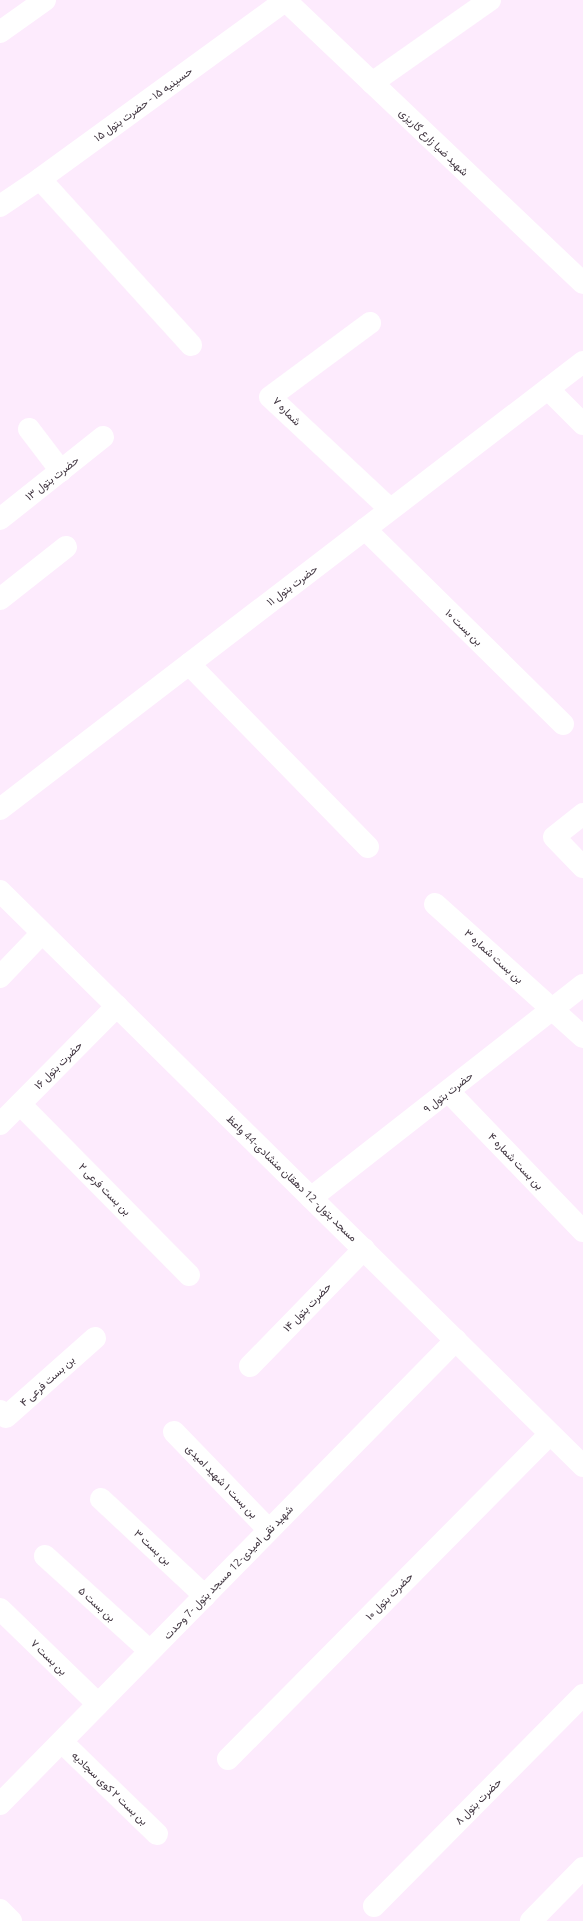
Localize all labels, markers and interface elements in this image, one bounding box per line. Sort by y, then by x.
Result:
street label: حسینیه ۱۵ - حضرت بتول ۱۵ [92,64,195,144]
street label: شهید ضیا زارع گاریزی [396,106,471,180]
street label: شماره ۷ [270,394,304,429]
street label: حضرت بتول ۱۳ [23,453,82,503]
street label: حضرت بتول ۱۱ [264,562,320,609]
street label: بن بست ۱۰ [442,606,485,648]
street label: بن بست شماره ۳ [462,927,526,986]
street label: حضرت بتول ۱۶ [32,1039,85,1092]
street label: حضرت بتول ۹ [421,1069,476,1116]
street label: مسجد بتول- 12 دهقان منشادی-44 واعظ [224,1112,360,1244]
street label: بن بست شماره ۴ [485,1130,546,1192]
street label: بن بست فرعی ۲ [76,1161,133,1218]
street label: حضرت بتول ۱۴ [281,1280,334,1335]
street label: بن بست فرعی ۴ [17,1353,77,1409]
street label: بن بست ۱ شهید امیدی [183,1442,260,1521]
street label: شهید نقی امیدی-12 مسجد بتول -7 وحدت [161,1502,296,1642]
street label: بن بست ۳ [131,1527,174,1568]
street label: حضرت بتول ۱۰ [363,1570,416,1623]
street label: بن بست ۵ [75,1584,118,1624]
street label: بن بست ۷ [28,1637,70,1678]
street label: بن بست ۲ کوی سجادیه [69,1749,150,1828]
street label: حضرت بتول ۸ [452,1775,504,1827]

